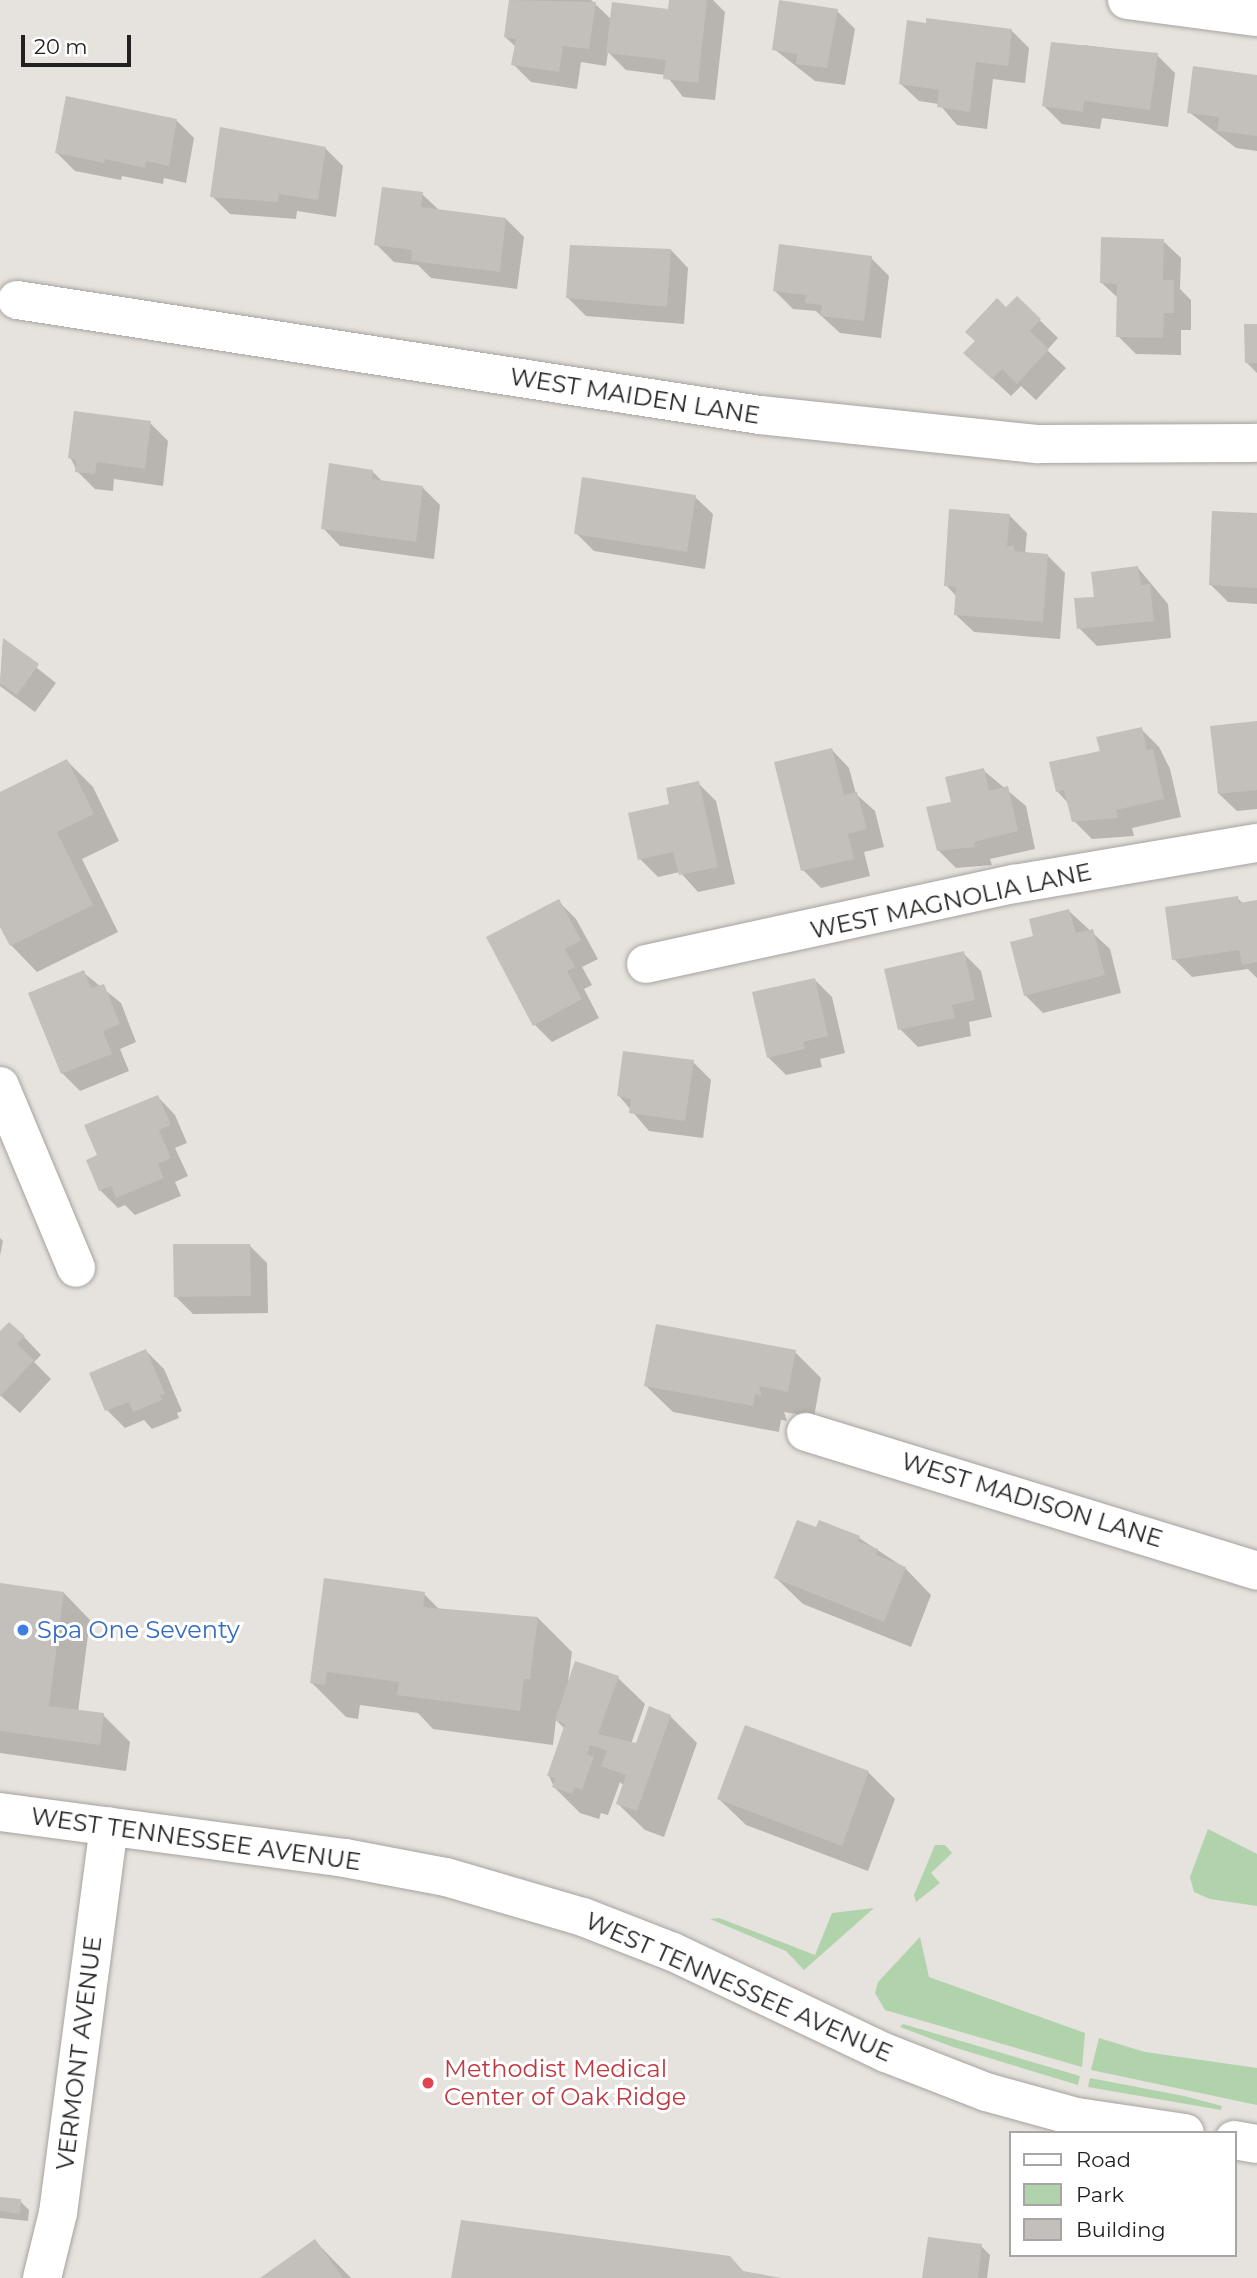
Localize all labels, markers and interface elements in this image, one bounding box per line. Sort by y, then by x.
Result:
scale bar [24,21,135,65]
text: 20 m [34,34,88,59]
street label: WEST MAIDEN LANE [508,362,762,430]
street label: WEST MAGNOLIA LANE [808,857,1094,945]
street label: WEST MADISON LANE [898,1447,1166,1553]
place label: Spa One Seventy [37,1616,240,1644]
marker: Spa One Seventy [15,1622,31,1638]
street label: WEST TENNESSEE AVENUE [29,1802,363,1876]
street label: WEST TENNESSEE AVENUE [581,1906,897,2068]
street label: VERMONT AVENUE [50,1934,108,2172]
place label: Methodist Medical Center of Oak Ridge [444,2055,686,2111]
marker: Methodist Medical Center of Oak Ridge [418,2073,438,2093]
legend [1009,2131,1236,2257]
text: Road [1076,2147,1131,2172]
text: Park [1076,2182,1124,2207]
text: Building [1076,2217,1166,2242]

